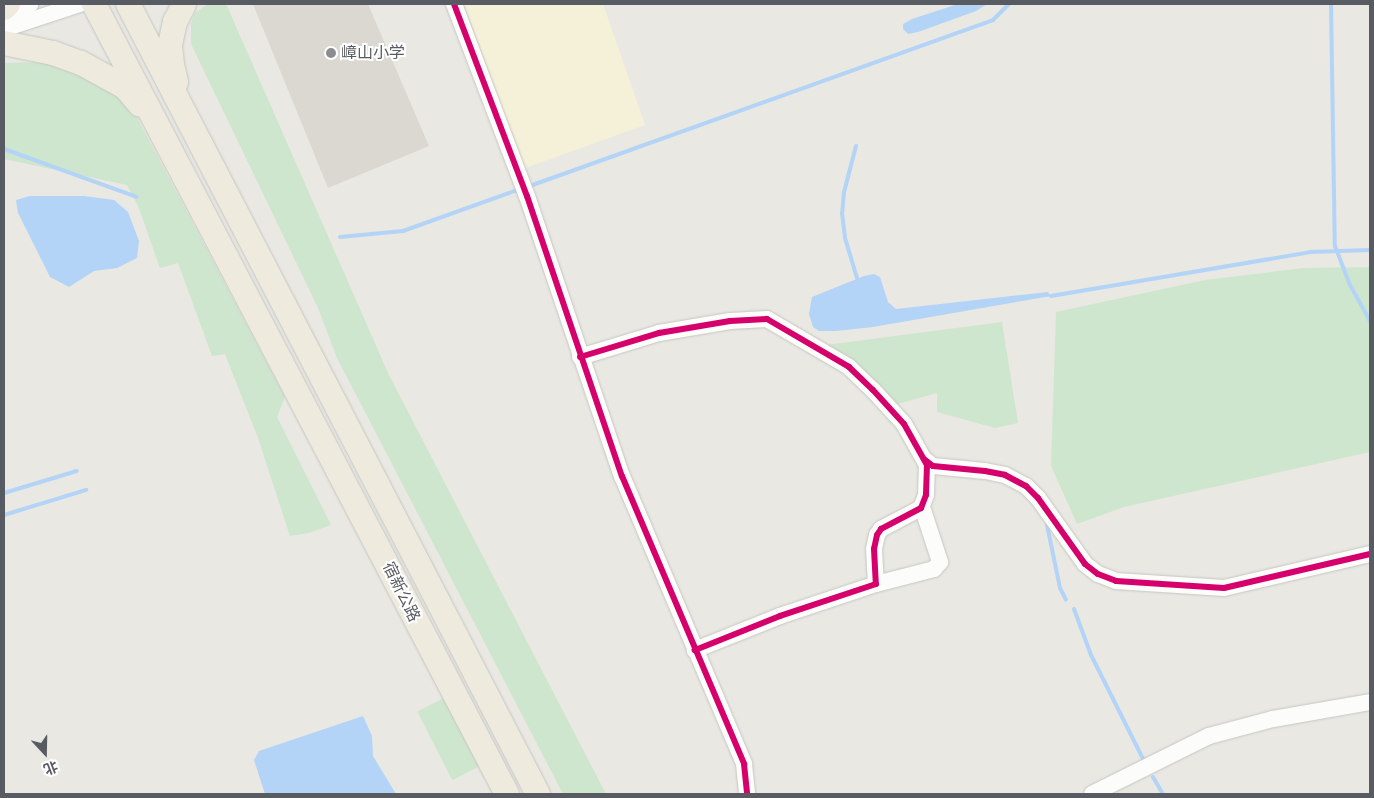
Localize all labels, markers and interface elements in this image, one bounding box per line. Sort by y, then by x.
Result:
place label: 嶂山小学 [341,43,405,63]
marker: 嶂山小学 [325,47,337,59]
street label: 宿新公路 [378,559,424,625]
north arrow [20,728,70,778]
text: 北 [41,757,60,778]

